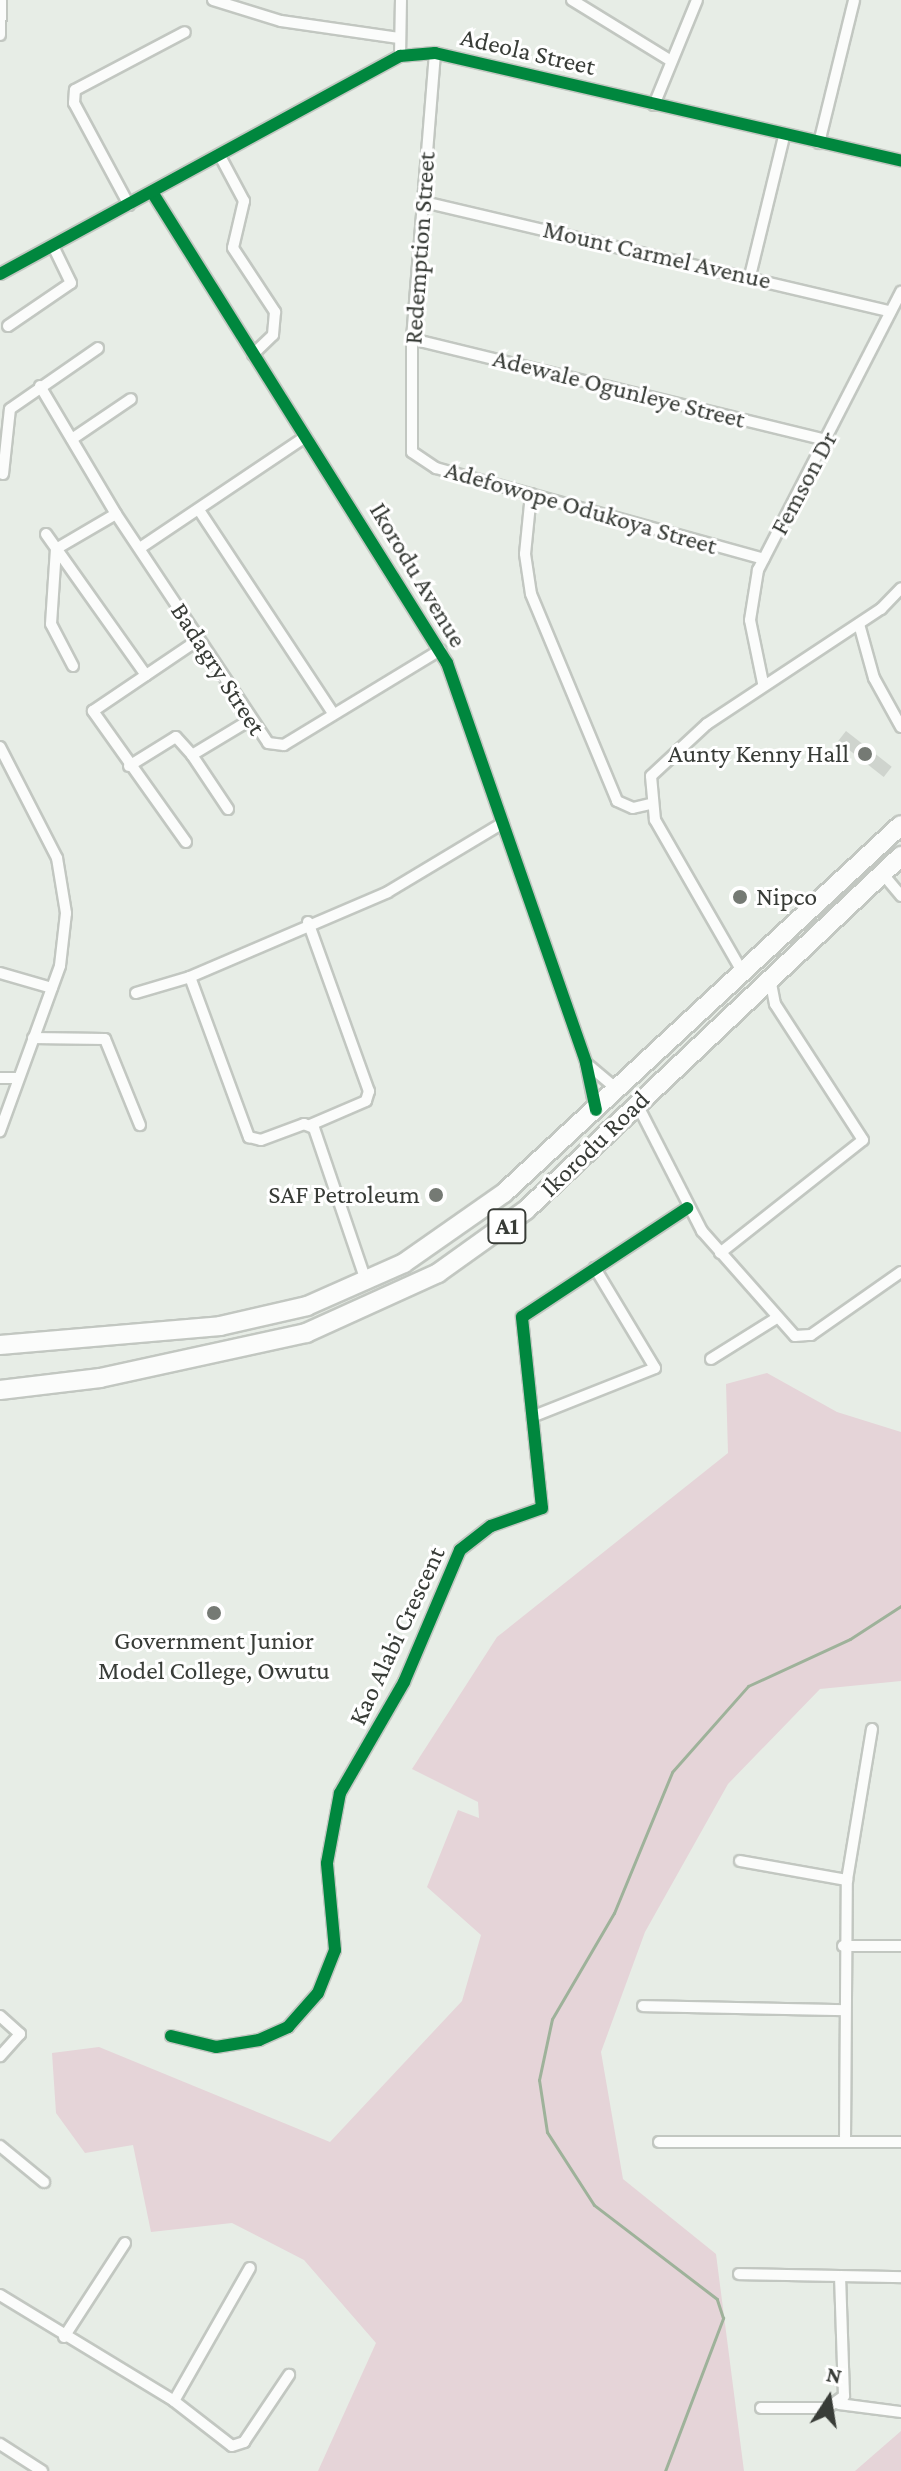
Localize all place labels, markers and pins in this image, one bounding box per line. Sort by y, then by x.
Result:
place label: Aunty Kenny Hall [668,738,849,770]
marker: Aunty Kenny Hall [856,745,874,763]
place label: Nipco [756,881,817,913]
marker: Nipco [731,888,749,906]
place label: SAF Petroleum [268,1179,420,1211]
marker: SAF Petroleum [427,1186,445,1204]
marker: Government Junior Model College, Owutu [205,1604,223,1622]
place label: Government Junior Model College, Owutu [98,1625,330,1686]

